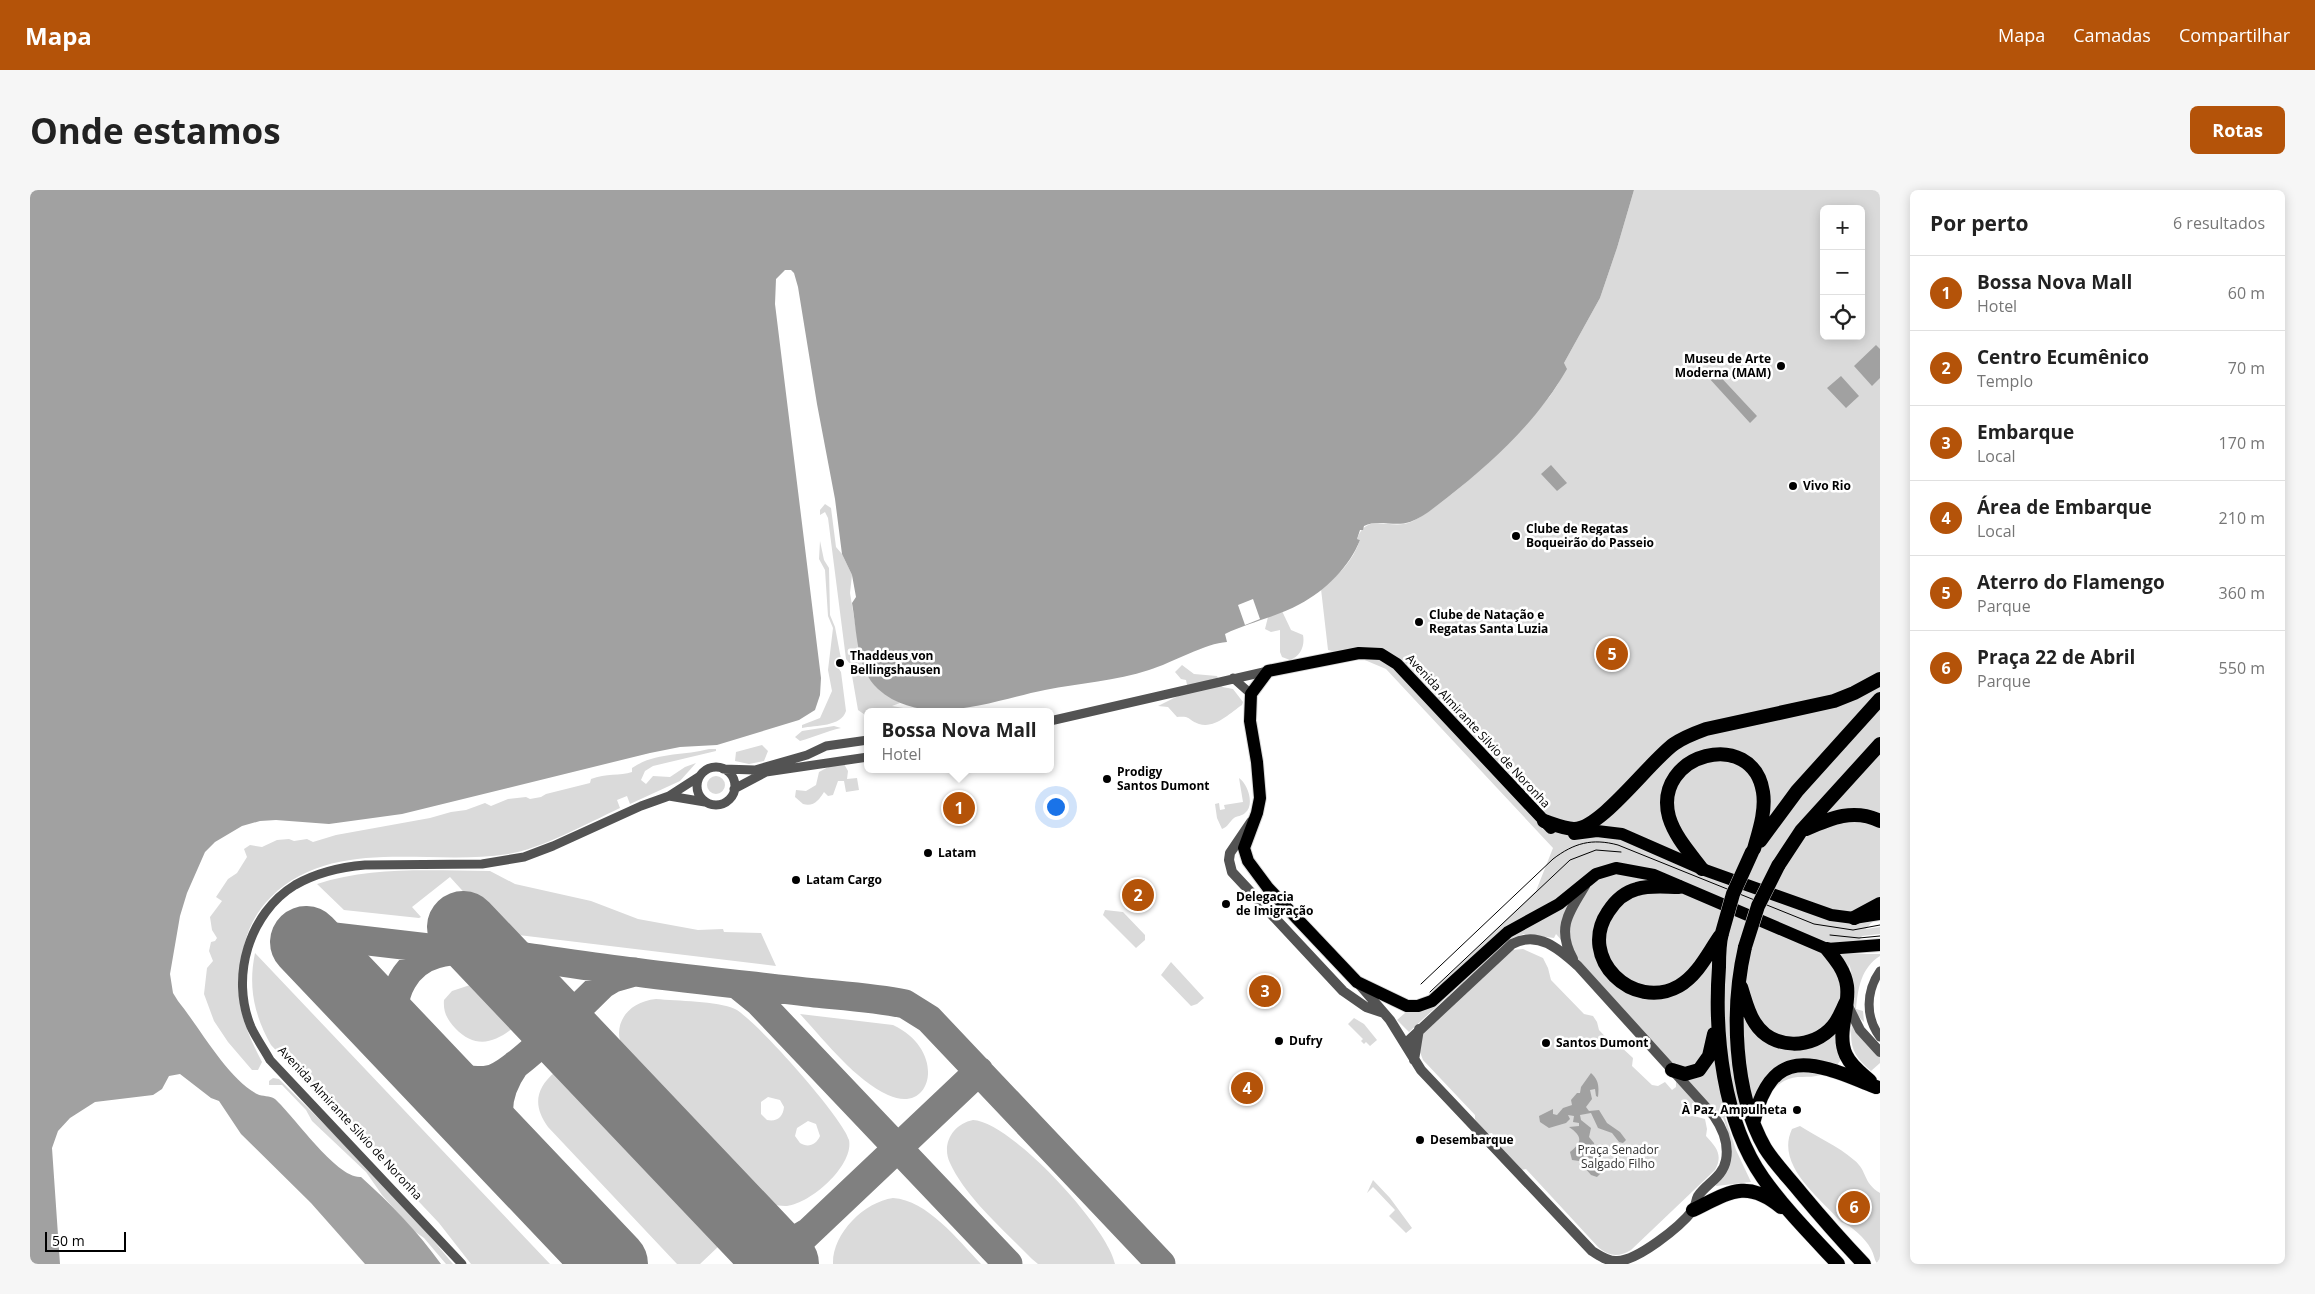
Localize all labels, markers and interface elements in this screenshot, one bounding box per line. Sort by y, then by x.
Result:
text: Mapa [25,19,92,52]
text: Mapa [1998,23,2045,47]
text: Camadas [2073,23,2151,47]
text: Compartilhar [2179,23,2290,47]
button: Rotas [2190,106,2285,154]
text: Onde estamos [30,107,281,154]
map controls [1820,205,1865,340]
button: + [1820,205,1865,250]
text: Por perto [1930,209,2029,237]
text: 6 resultados [2173,212,2265,234]
button: − [1820,250,1865,295]
text: Bossa Nova Mall [1977,269,2132,295]
text: 1 [1941,282,1951,304]
text: 60 m [2228,282,2265,304]
button: locate [1820,295,1865,340]
text: Hotel [1977,295,2017,317]
text: Centro Ecumênico [1977,344,2149,370]
place label: Museu de Arte Moderna (MAM) [1675,350,1771,381]
text: 2 [1941,357,1951,379]
text: 70 m [2228,357,2265,379]
marker: Museu de Arte Moderna (MAM) [1775,360,1787,372]
text: Templo [1977,370,2033,392]
text: Embarque [1977,419,2074,445]
text: 3 [1941,432,1951,454]
text: 170 m [2219,432,2265,454]
text: Local [1977,445,2016,467]
place label: Vivo Rio [1803,477,1851,494]
marker: Vivo Rio [1787,480,1799,492]
text: Área de Embarque [1977,494,2152,520]
text: 4 [1941,507,1951,529]
text: 210 m [2219,507,2265,529]
place label: Clube de Regatas Boqueirão do Passeio [1526,520,1654,551]
text: Local [1977,520,2016,542]
marker: Clube de Regatas Boqueirão do Passeio [1510,530,1522,542]
text: Aterro do Flamengo [1977,569,2165,595]
text: 5 [1941,582,1951,604]
text: 360 m [2219,582,2265,604]
text: Parque [1977,595,2031,617]
place label: Clube de Natação e Regatas Santa Luzia [1429,606,1548,637]
marker: Clube de Natação e Regatas Santa Luzia [1413,616,1425,628]
pin: 5 [1596,635,1628,673]
text: Praça 22 de Abril [1977,644,2135,670]
place label: Thaddeus von Bellingshausen [850,647,941,678]
street label: Avenida Almirante Silvio de Noronha [1402,650,1554,811]
marker: Thaddeus von Bellingshausen [834,657,846,669]
text: 6 [1941,657,1951,679]
text: 550 m [2219,657,2265,679]
text: Parque [1977,670,2031,692]
popup [864,708,1054,773]
text: Bossa Nova Mall [881,717,1037,743]
text: Hotel [881,743,922,765]
place label: Prodigy Santos Dumont [1117,763,1210,794]
marker: Prodigy Santos Dumont [1101,773,1113,785]
pin: 1 [943,789,975,827]
your location [1043,794,1069,820]
place label: Latam [938,844,976,861]
marker: Latam [922,847,934,859]
place label: Latam Cargo [806,871,882,888]
marker: Latam Cargo [790,874,802,886]
pin: 2 [1122,876,1154,914]
place label: Delegacia de Imigração [1236,888,1314,919]
marker: Delegacia de Imigração [1220,898,1232,910]
pin: 3 [1249,972,1281,1010]
place label: Dufry [1289,1032,1323,1049]
place label: Santos Dumont [1556,1034,1649,1051]
marker: Dufry [1273,1035,1285,1047]
marker: Santos Dumont [1540,1037,1552,1049]
street label: Avenida Almirante Silvio de Noronha [274,1042,426,1203]
pin: 4 [1231,1069,1263,1107]
place label: À Paz, Ampulheta [1682,1101,1787,1118]
marker: À Paz, Ampulheta [1791,1104,1803,1116]
place label: Desembarque [1430,1131,1514,1148]
marker: Desembarque [1414,1134,1426,1146]
park label: Praça Senador Salgado Filho [1577,1141,1659,1172]
pin: 6 [1838,1188,1870,1226]
scale bar [45,1229,126,1252]
text: 50 m [52,1231,85,1250]

